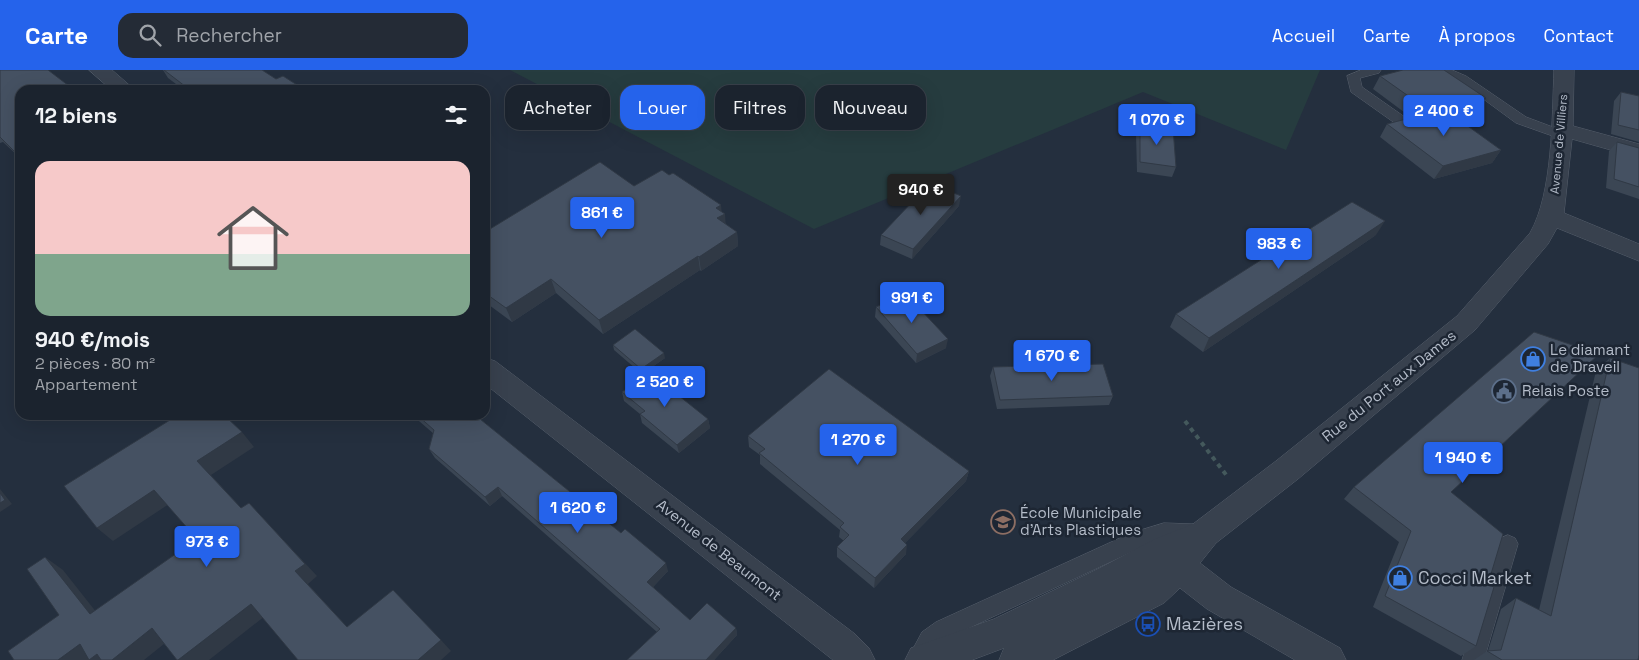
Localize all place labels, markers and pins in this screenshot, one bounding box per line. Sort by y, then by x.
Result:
pin: 2 400 € [1398,94,1490,137]
pin: 1 070 € [1111,104,1203,146]
pin: 940 € [886,174,956,216]
pin: 861 € [567,196,637,239]
pin: 983 € [1244,228,1314,270]
pin: 991 € [877,282,947,324]
pin: 1 670 € [1006,340,1098,382]
place label: Le diamant de Draveil [1550,340,1630,376]
shop icon: Le diamant de Draveil [1520,346,1546,372]
pin: 2 520 € [619,366,711,408]
public building icon: Relais Poste [1491,378,1517,404]
place label: Relais Poste [1522,381,1609,400]
pin: 1 270 € [812,424,904,466]
pin: 1 940 € [1417,442,1509,484]
pin: 1 620 € [532,492,624,534]
place label: École Municipale d’Arts Plastiques [1020,503,1142,539]
school or university icon: École Municipale d’Arts Plastiques [990,509,1016,535]
pin: 973 € [172,526,242,568]
shop icon: Cocci Market [1387,565,1413,591]
place label: Cocci Market [1418,566,1532,589]
bus stop icon: Mazières [1135,611,1161,637]
place label: Mazières [1166,612,1243,635]

